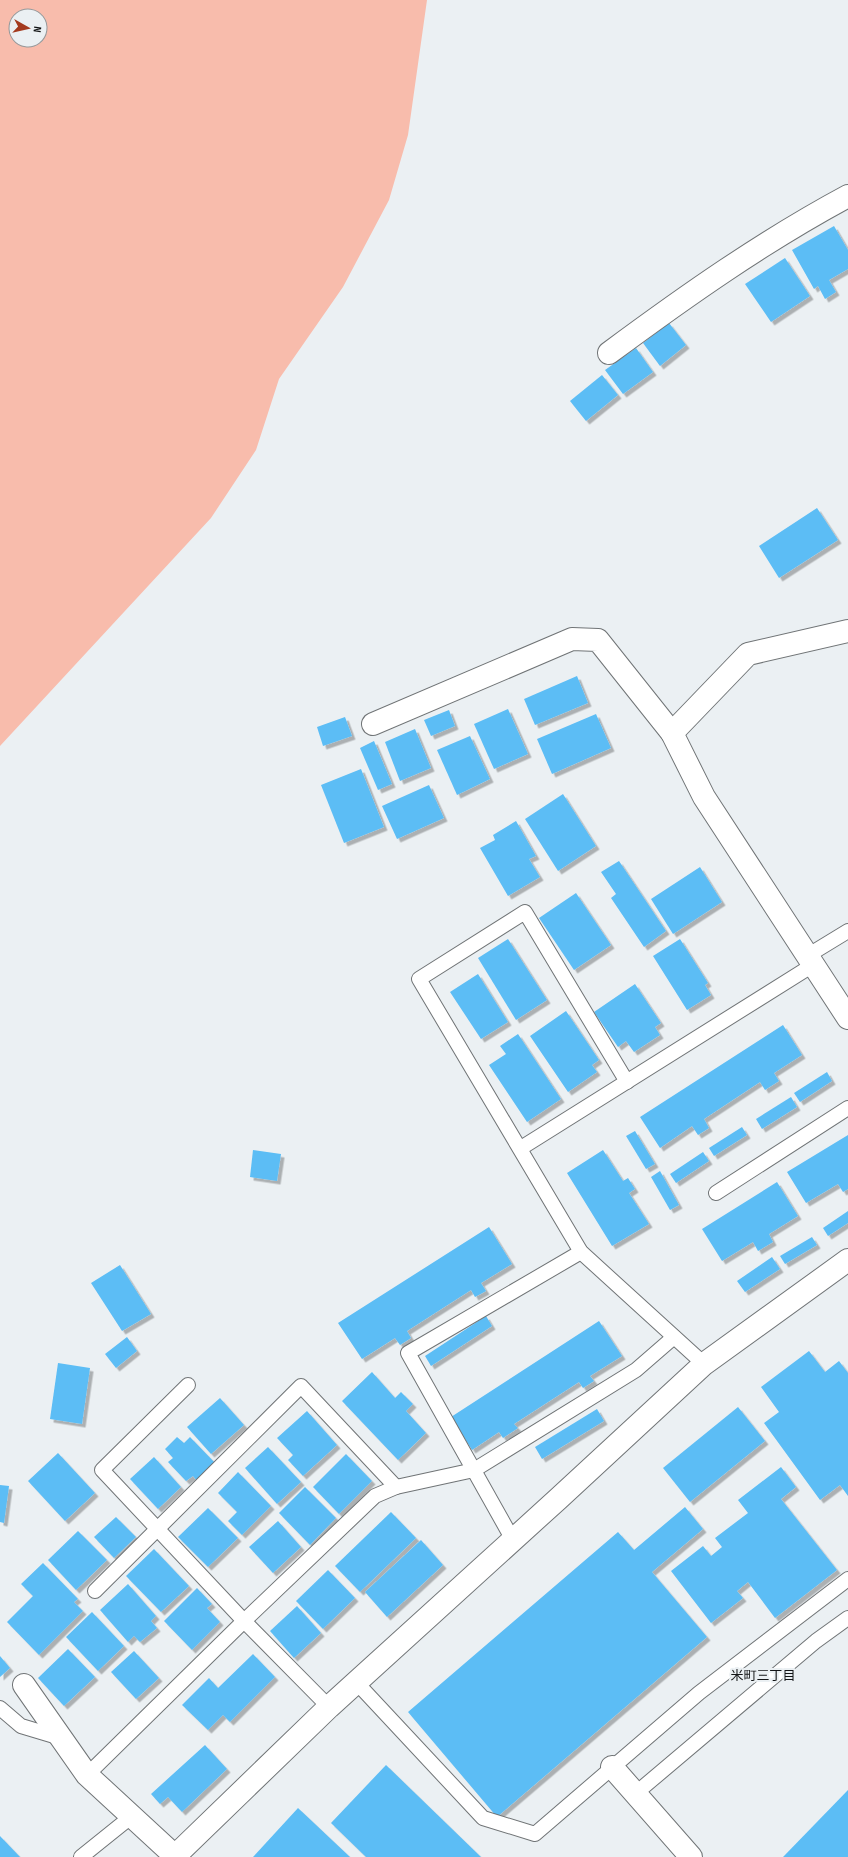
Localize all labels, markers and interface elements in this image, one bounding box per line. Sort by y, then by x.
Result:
north arrow [8,8,48,48]
text: N [31,26,44,33]
district label: 米町三丁目 [730,1668,796,1684]

